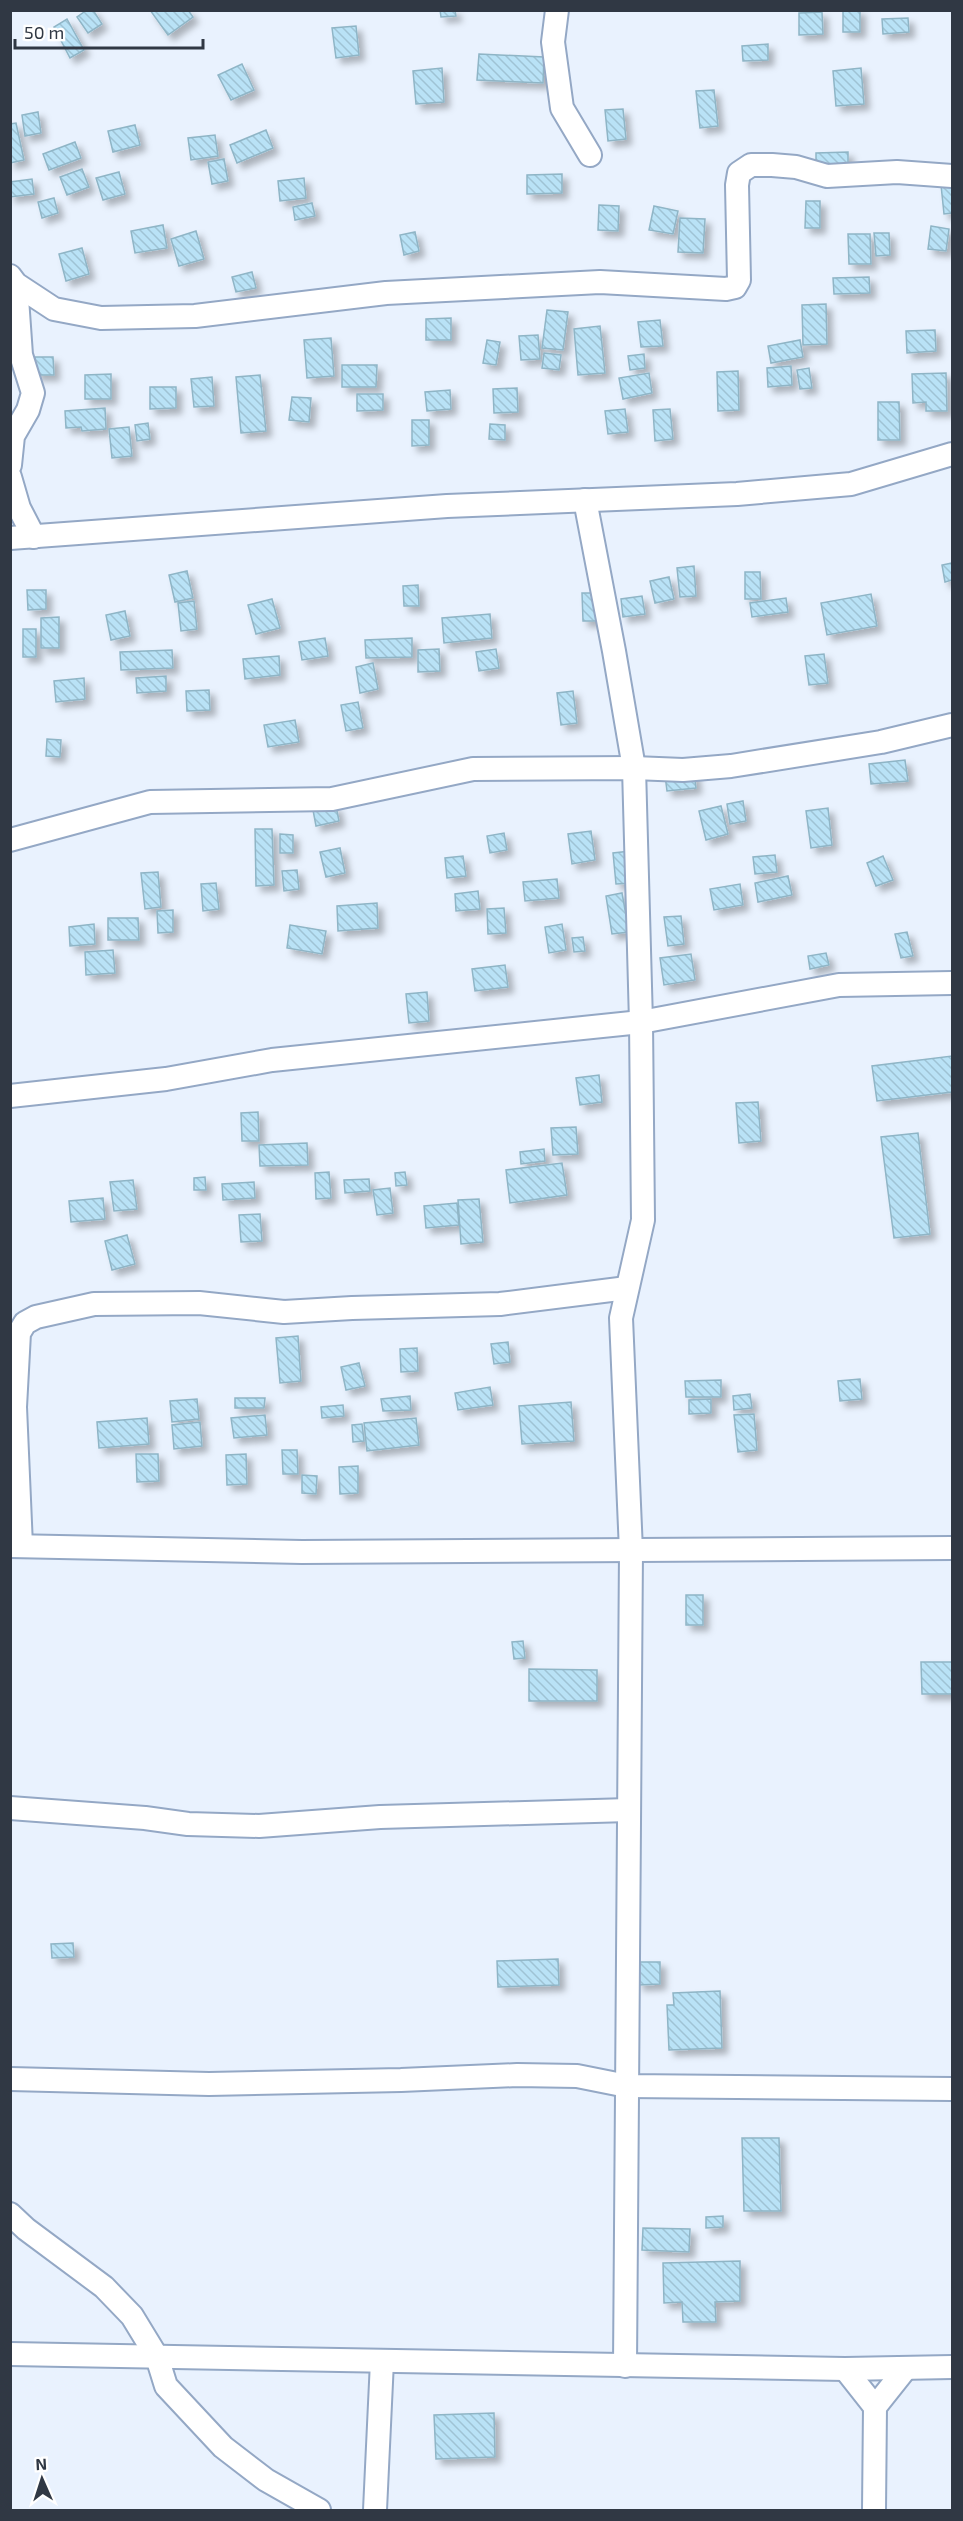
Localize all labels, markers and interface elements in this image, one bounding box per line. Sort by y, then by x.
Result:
scale bar [15,12,202,50]
text: 50 m [24,21,64,43]
north arrow [12,2449,72,2509]
text: N [35,2454,47,2473]

